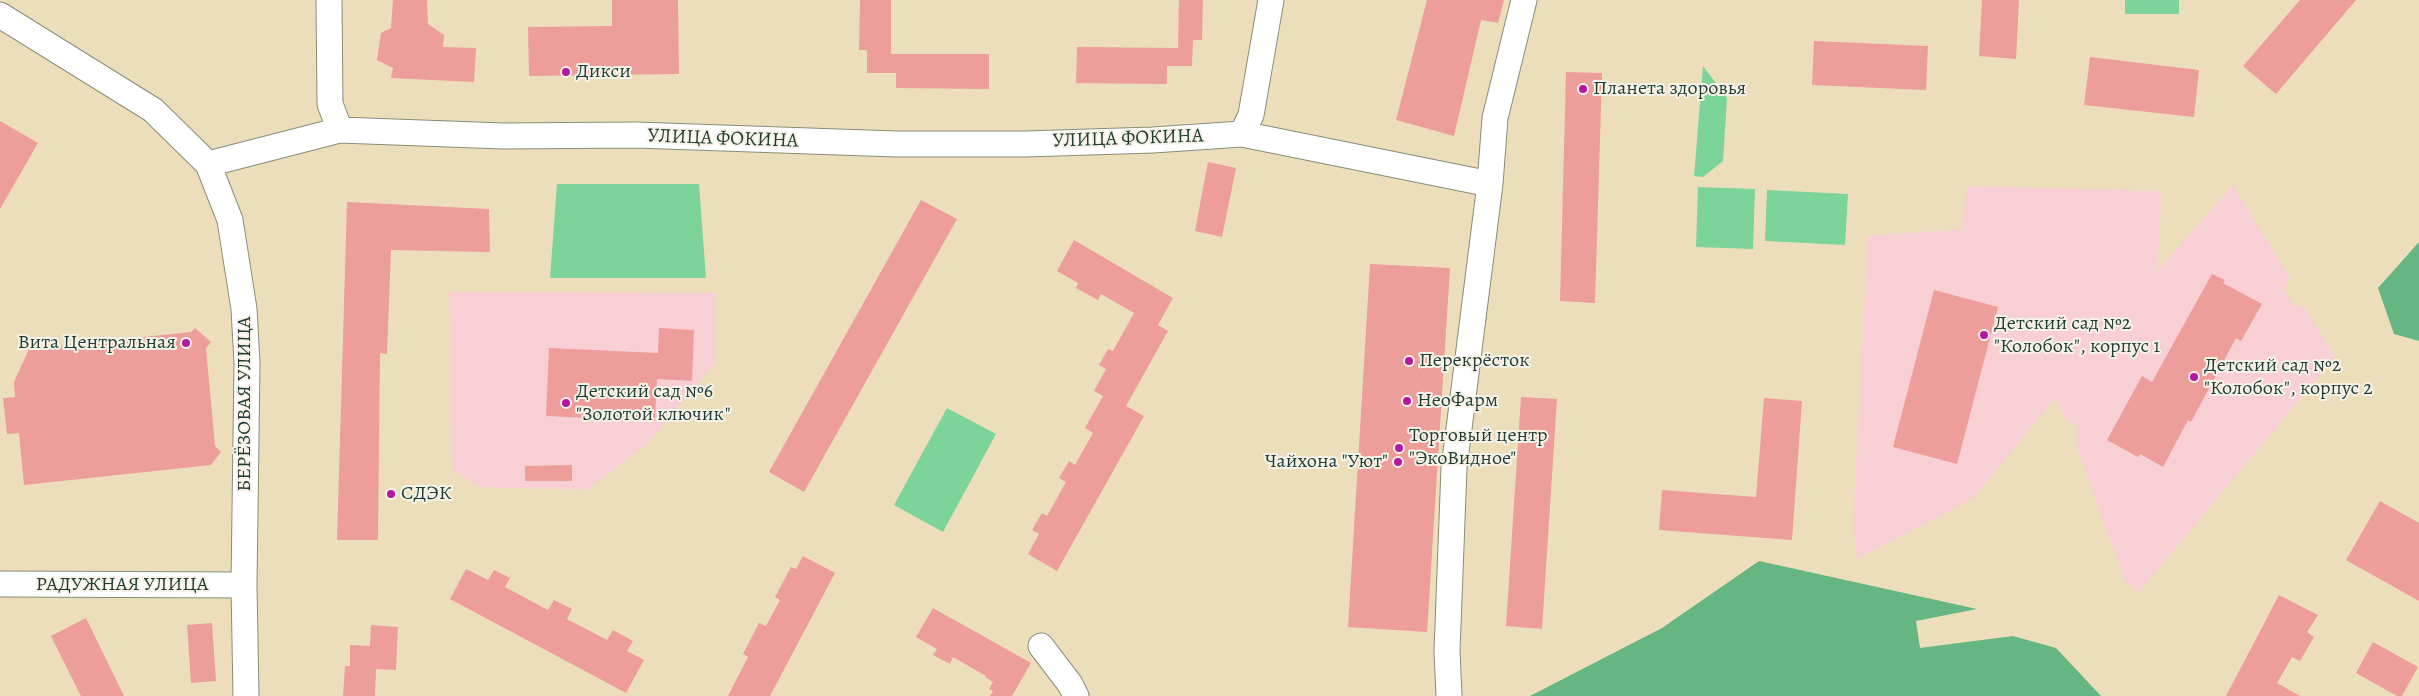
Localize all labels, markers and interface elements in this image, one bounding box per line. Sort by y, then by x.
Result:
place label: Дикси [576,60,631,84]
marker: Дикси [560,66,572,78]
place label: Планета здоровья [1593,77,1746,101]
marker: Планета здоровья [1577,83,1589,95]
street label: УЛИЦА ФОКИНА [647,124,799,154]
street label: УЛИЦА ФОКИНА [1052,124,1204,154]
place label: Детский сад №2 "Колобок", корпус 1 [1994,312,2160,359]
street label: БЕРЁЗОВАЯ УЛИЦА [233,316,257,492]
marker: Детский сад №2 "Колобок", корпус 1 [1978,329,1990,341]
place label: Вита Центральная [18,331,176,355]
marker: Вита Центральная [180,337,192,349]
place label: Перекрёсток [1419,349,1530,373]
place label: Детский сад №2 "Колобок", корпус 2 [2204,354,2373,401]
marker: Перекрёсток [1403,355,1415,367]
marker: Детский сад №2 "Колобок", корпус 2 [2188,371,2200,383]
place label: Детский сад №6 "Золотой ключик" [576,380,731,427]
place label: НеоФарм [1417,389,1498,413]
marker: НеоФарм [1401,395,1413,407]
marker: Детский сад №6 "Золотой ключик" [560,397,572,409]
place label: Торговый центр "ЭкоВидное" [1409,424,1548,471]
marker: Торговый центр "ЭкоВидное" [1393,442,1405,454]
place label: Чайхона "Уют" [1265,450,1388,474]
marker: Чайхона "Уют" [1392,456,1404,468]
place label: СДЭК [401,482,451,506]
marker: СДЭК [385,488,397,500]
street label: РАДУЖНАЯ УЛИЦА [36,573,208,597]

